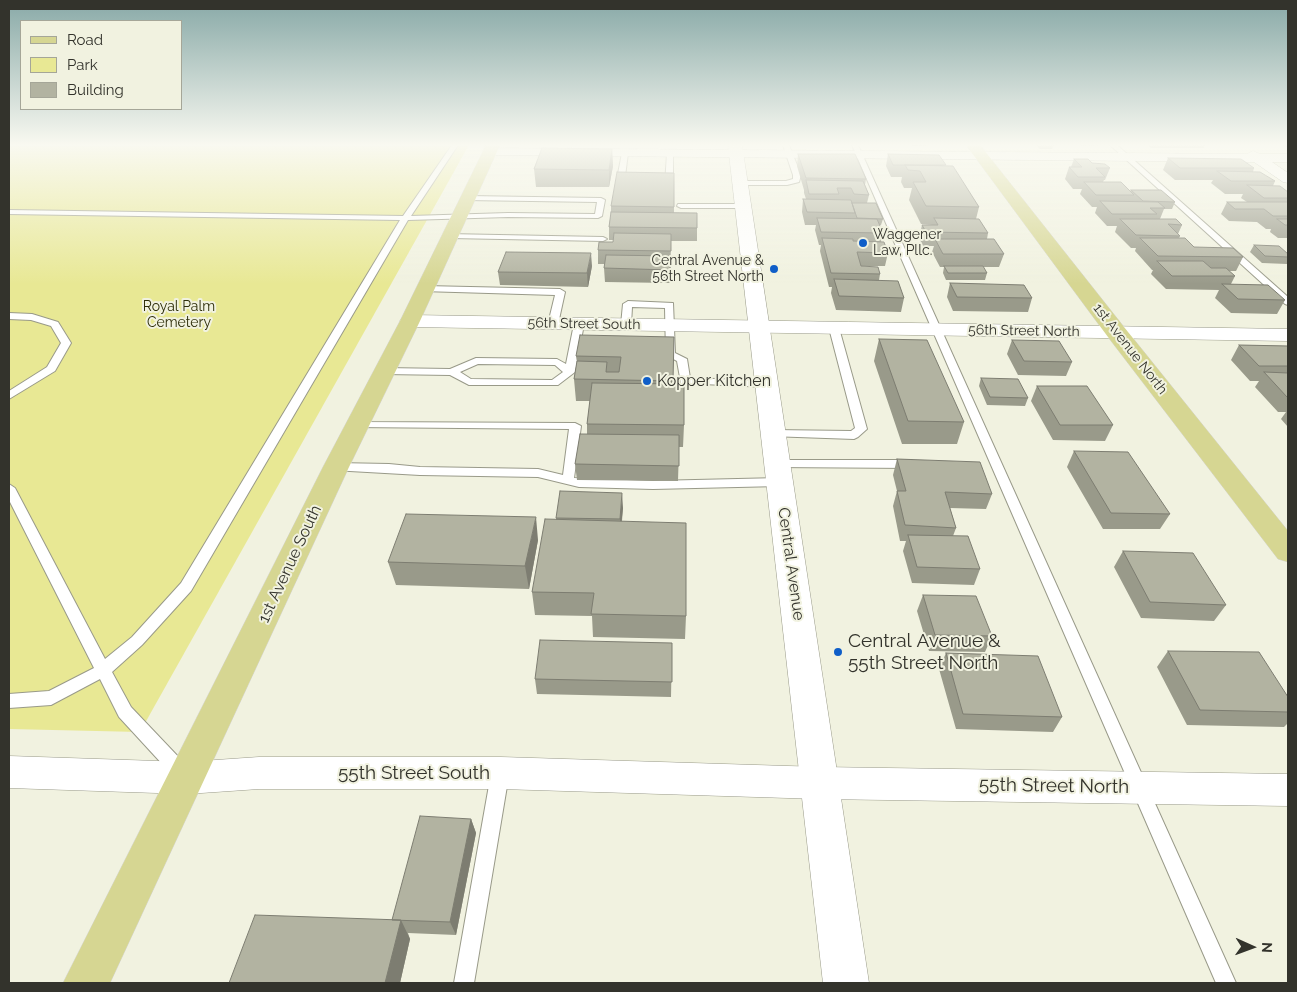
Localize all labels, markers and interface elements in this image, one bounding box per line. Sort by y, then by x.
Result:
legend [20,20,182,110]
text: Road [67,31,103,49]
text: Park [67,56,98,74]
text: Building [67,81,124,99]
place label: Waggener Law, Pllc. [873,227,941,260]
marker: Waggener Law, Pllc. [857,237,869,249]
place label: Central Avenue & 56th Street North [651,253,764,286]
marker: Central Avenue & 56th Street North [768,263,780,275]
park label: Royal Palm Cemetery [143,299,215,332]
street label: 1st Avenue North [1089,300,1171,398]
street label: 56th Street South [527,315,641,333]
street label: 56th Street North [968,322,1080,340]
place label: Kopper Kitchen [657,371,771,391]
marker: Kopper Kitchen [641,375,653,387]
street label: 1st Avenue South [254,502,326,626]
street label: Central Avenue [774,506,808,622]
place label: Central Avenue & 55th Street North [848,630,1001,674]
marker: Central Avenue & 55th Street North [832,646,844,658]
street label: 55th Street South [338,762,490,784]
street label: 55th Street North [979,773,1129,799]
north arrow [1227,922,1277,972]
text: N [1259,942,1275,953]

